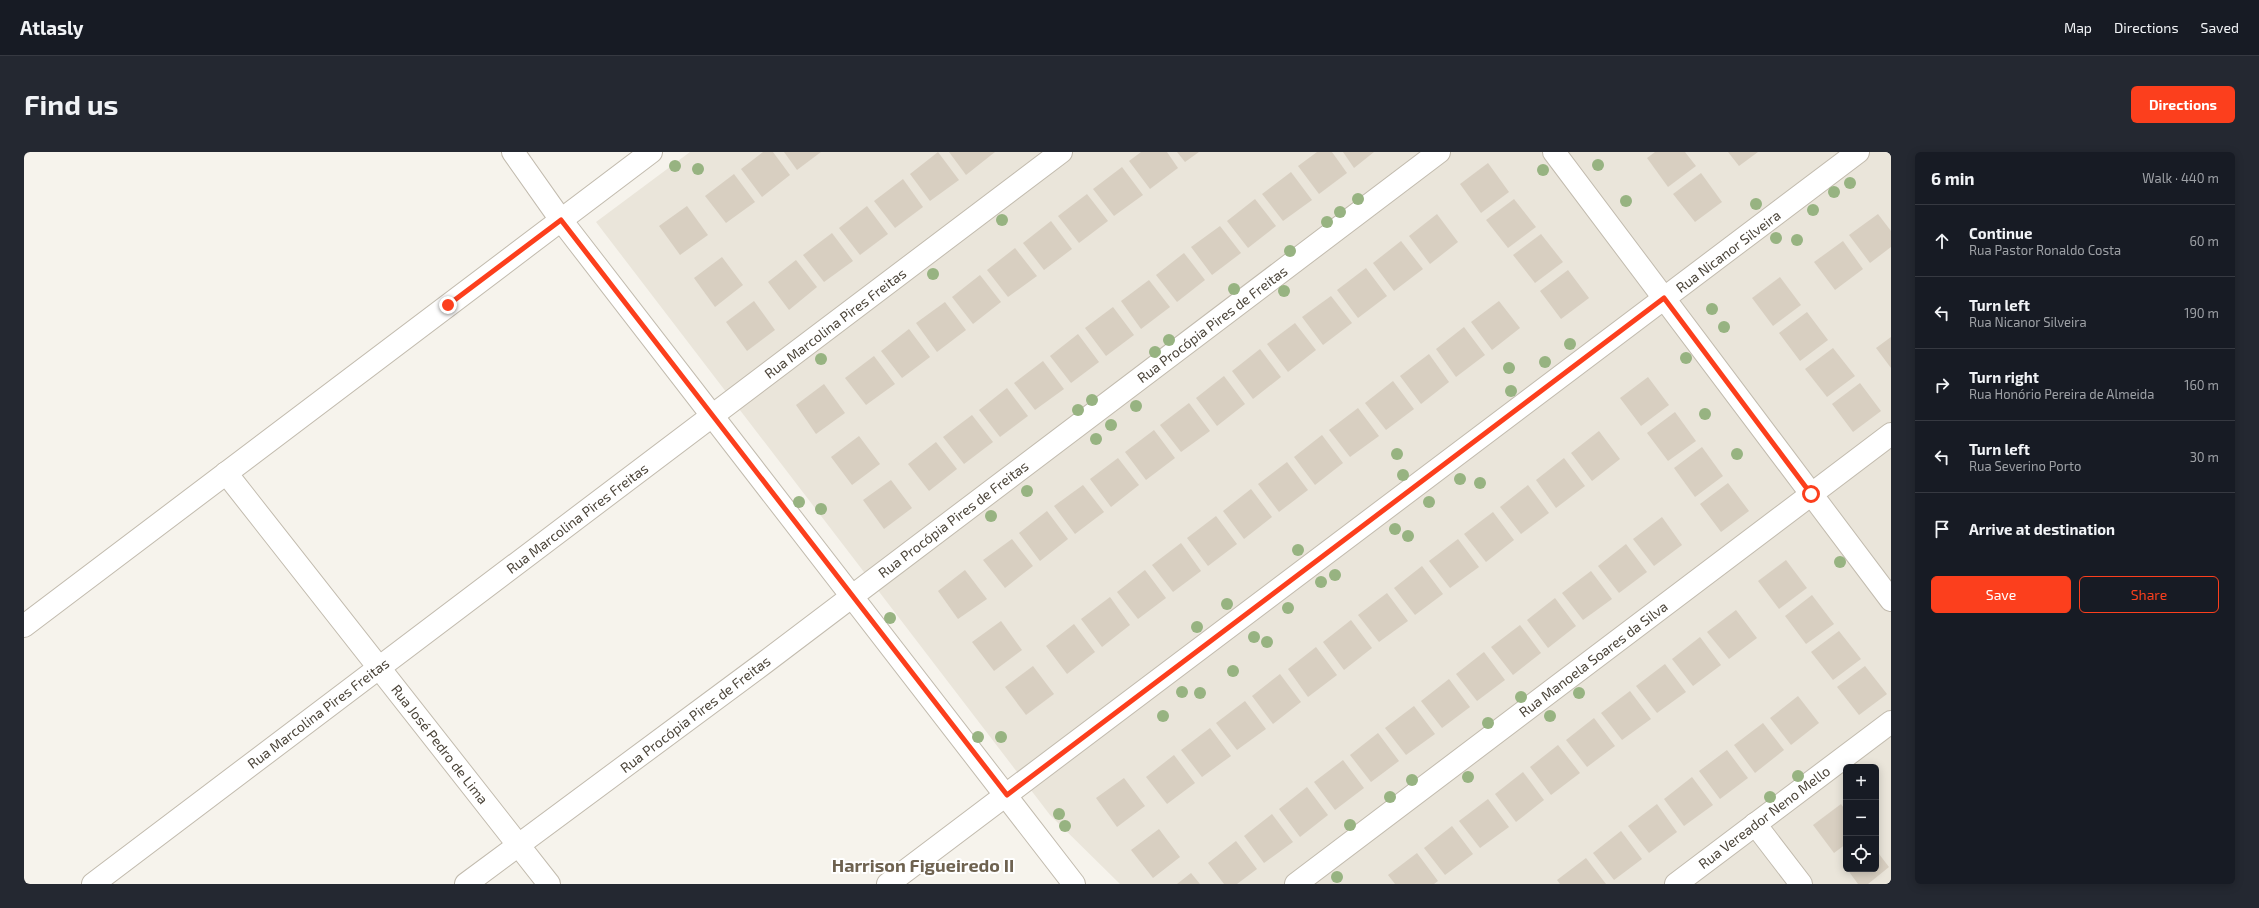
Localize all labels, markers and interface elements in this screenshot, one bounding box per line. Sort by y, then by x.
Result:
text: Atlasly [20,16,84,39]
text: Map [2064,19,2092,36]
text: Directions [2114,19,2179,36]
text: Saved [2201,19,2239,36]
button: Directions [2131,86,2235,123]
text: Find us [24,87,118,121]
text: 6 min [1931,168,1975,188]
text: Walk · 440 m [2142,170,2219,186]
street label: Rua Nicanor Silveira [1672,206,1784,296]
text: Continue [1969,224,2032,242]
icon: ahead [1931,230,1953,252]
text: 60 m [2189,233,2219,249]
text: Rua Pastor Ronaldo Costa [1969,242,2121,258]
street label: Rua Procópia Pires de Freitas [1134,262,1290,386]
street label: Rua Marcolina Pires Freitas [761,264,909,382]
route end [439,296,457,314]
text: Turn left [1969,296,2030,314]
icon: left [1931,302,1953,324]
text: 190 m [2184,305,2219,321]
text: Rua Nicanor Silveira [1969,314,2087,330]
text: Turn right [1969,368,2039,386]
icon: right [1931,374,1953,396]
text: 160 m [2184,377,2219,393]
text: Rua Honório Pereira de Almeida [1969,386,2154,402]
text: Turn left [1969,440,2030,458]
icon: left [1931,446,1953,468]
text: 30 m [2190,449,2219,465]
street label: Rua Procópia Pires de Freitas [875,457,1031,581]
text: Rua Severino Porto [1969,458,2081,474]
street label: Rua Marcolina Pires Freitas [503,459,651,577]
route start [1802,485,1820,503]
icon: arrive [1931,518,1953,540]
text: Arrive at destination [1969,520,2115,538]
button: Save [1931,576,2071,613]
button: Share [2079,576,2219,613]
street label: Rua Manoela Soares da Silva [1515,598,1671,720]
street label: Rua Procópia Pires de Freitas [617,652,773,776]
street label: Rua Marcolina Pires Freitas [244,654,392,772]
street label: Rua José Pedro de Lima [388,681,492,807]
street label: Rua Vereador Neno Mello [1695,762,1833,872]
map controls [1843,764,1879,872]
button: + [1843,764,1879,800]
button: − [1843,800,1879,836]
button: locate [1843,836,1879,872]
district label: Harrison Figueiredo II [832,854,1014,876]

